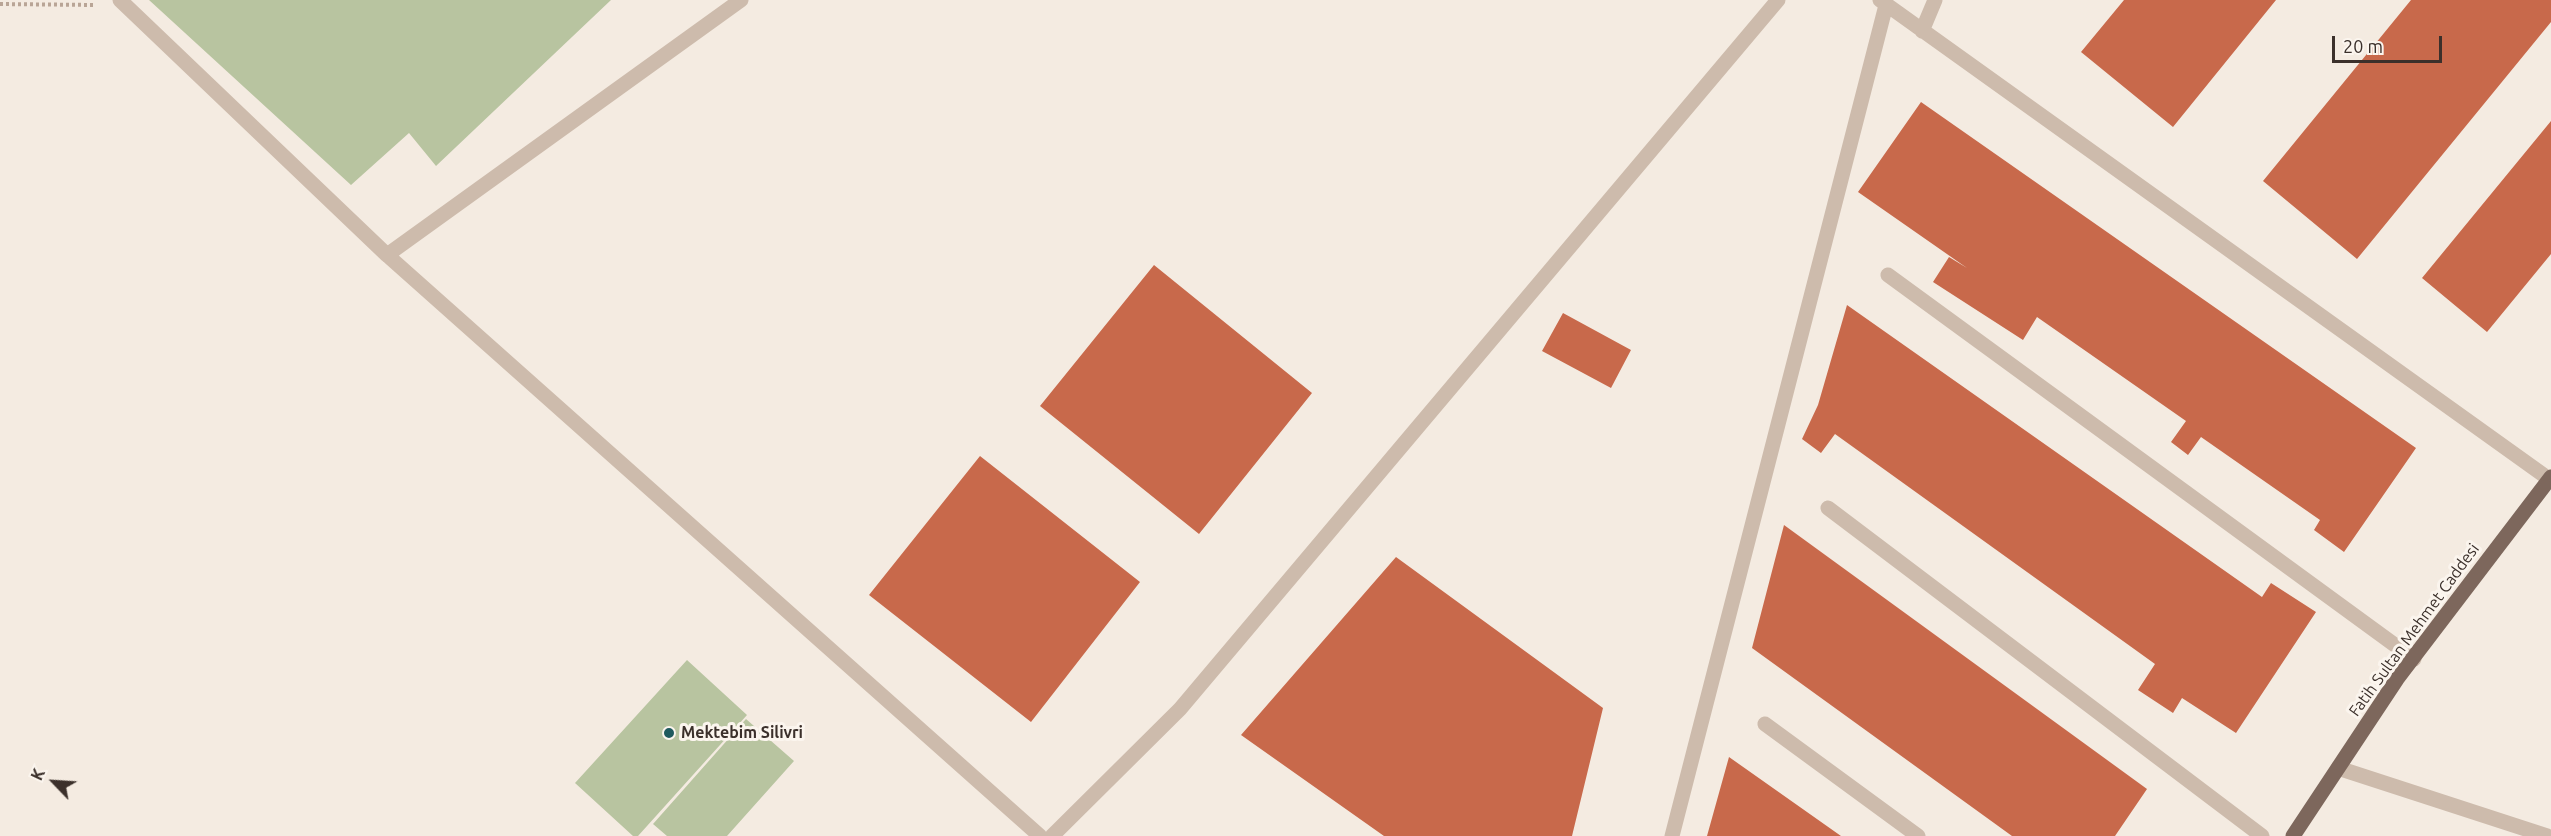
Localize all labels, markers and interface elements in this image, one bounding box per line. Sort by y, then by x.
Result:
scale bar [2335,24,2444,62]
text: 20 m [2343,36,2383,56]
street label: Fatih Sultan Mehmet Caddesi [2345,540,2483,720]
place label: Mektebim Silivri [681,723,803,743]
marker: Mektebim Silivri [662,726,676,740]
north arrow [24,752,84,812]
text: K [27,766,48,783]

